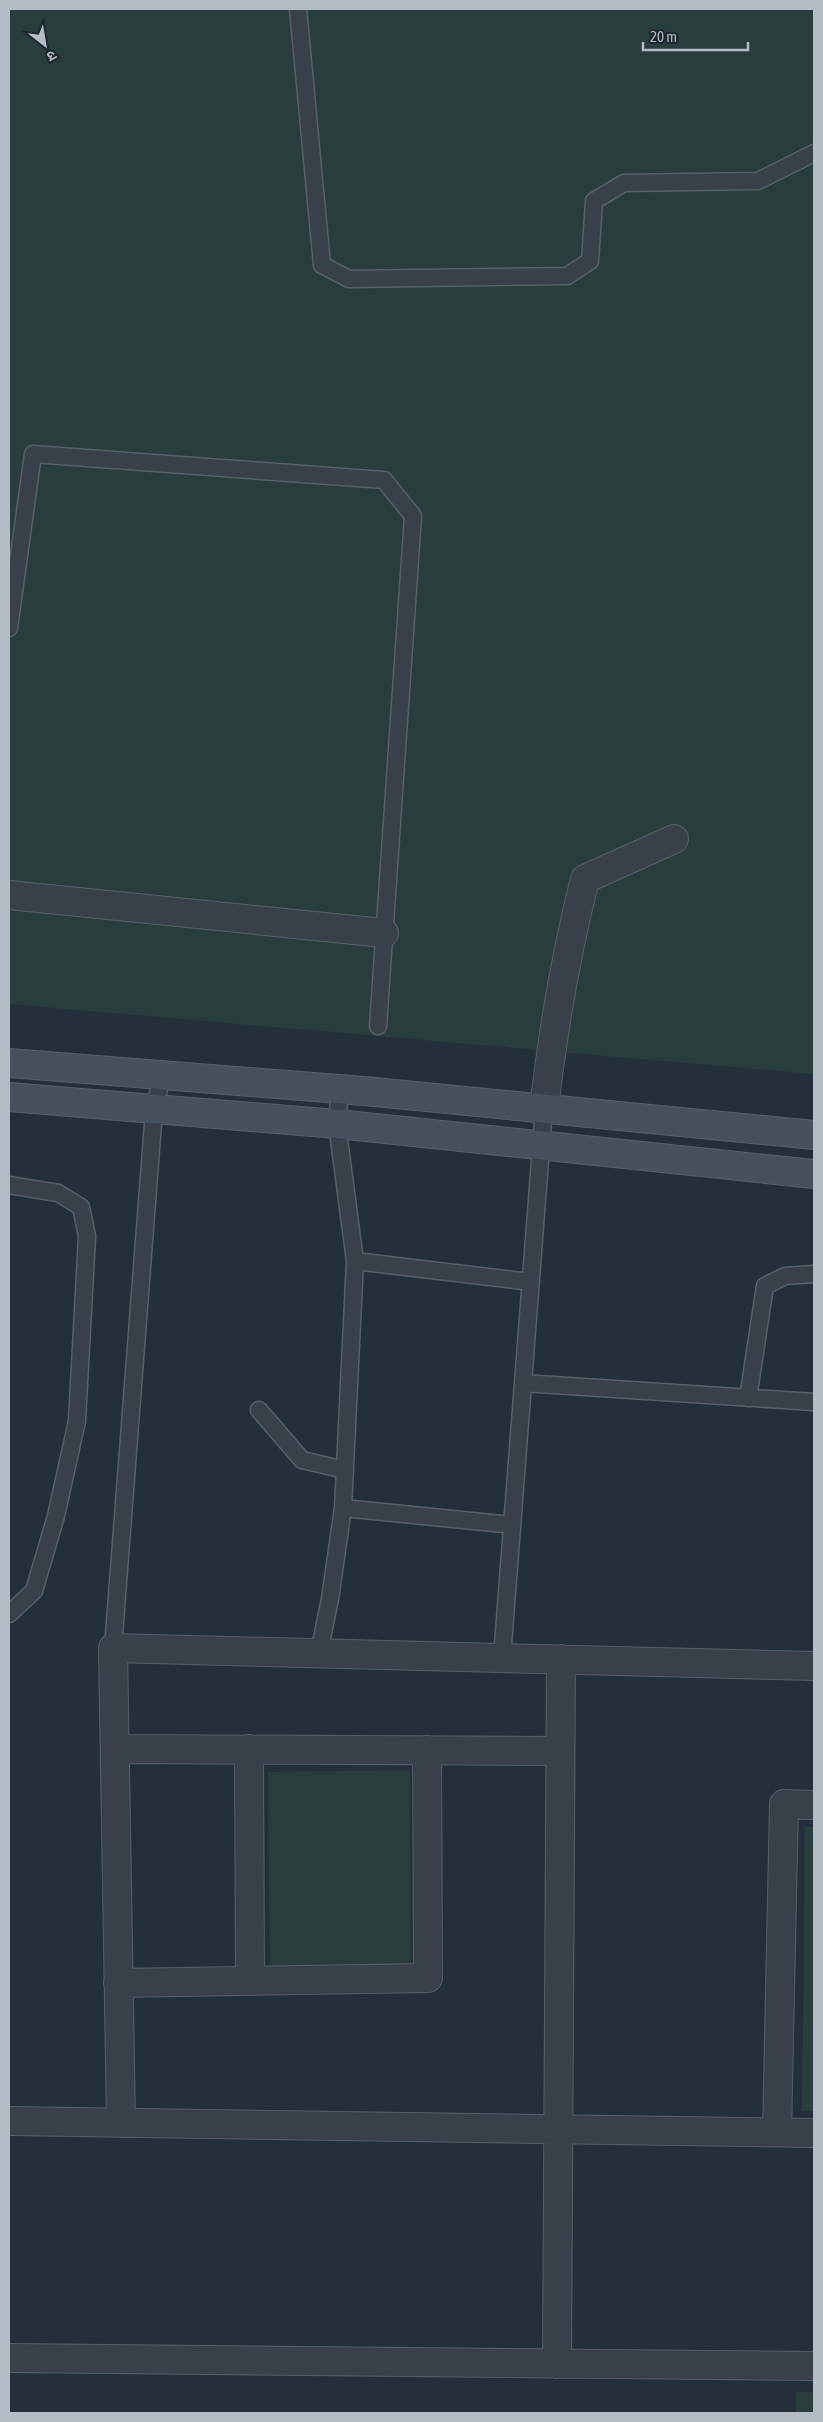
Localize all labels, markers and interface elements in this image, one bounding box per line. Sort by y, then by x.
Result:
north arrow [20,20,70,70]
scale bar [643,20,748,52]
text: 20 m [650,28,677,45]
text: उ [43,47,59,66]

